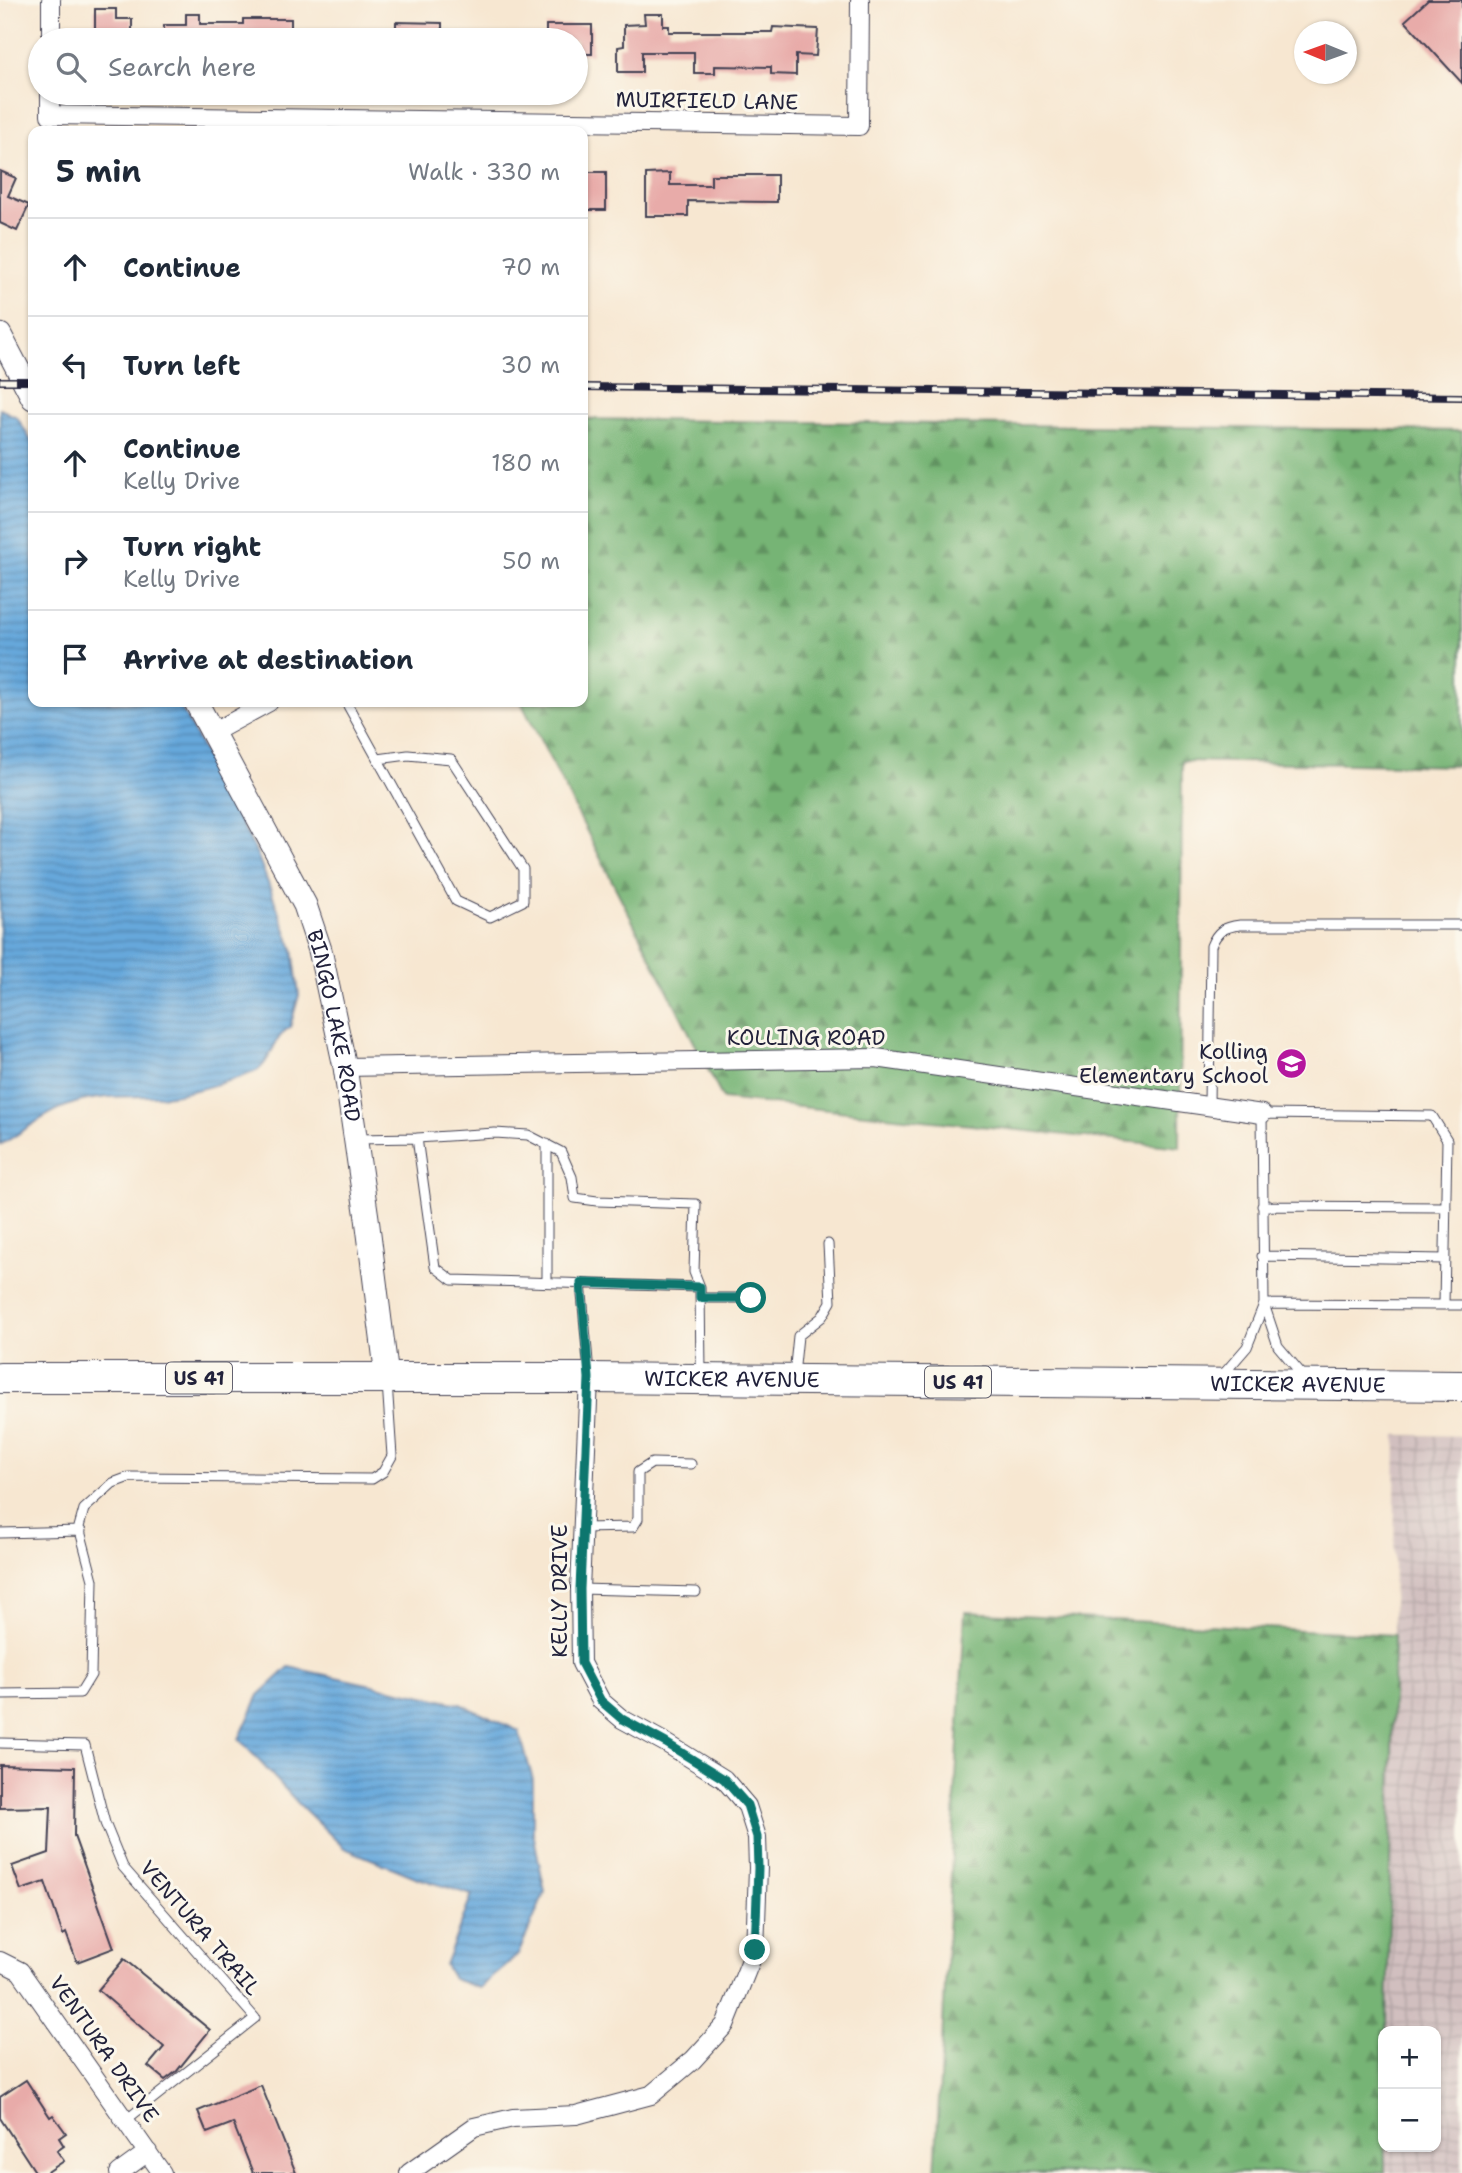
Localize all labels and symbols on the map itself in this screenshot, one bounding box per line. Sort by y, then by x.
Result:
north arrow [1294,21,1357,84]
street label: MUIRFIELD LANE [615,85,799,117]
street label: BINGO LAKE ROAD [300,926,367,1124]
street label: KOLLING ROAD [727,1024,885,1052]
place label: Kolling Elementary School [1079,1038,1269,1090]
school or university icon: Kolling Elementary School [1274,1047,1308,1081]
route start [735,1282,766,1313]
road number: US 41 [166,1362,232,1394]
street label: WICKER AVENUE [644,1365,820,1394]
road number: US 41 [925,1366,991,1398]
street label: WICKER AVENUE [1210,1370,1386,1399]
street label: KELLY DRIVE [546,1524,574,1658]
street label: VENTURA TRAIL [134,1855,267,2002]
route end [739,1934,770,1965]
street label: VENTURA DRIVE [43,1970,165,2128]

